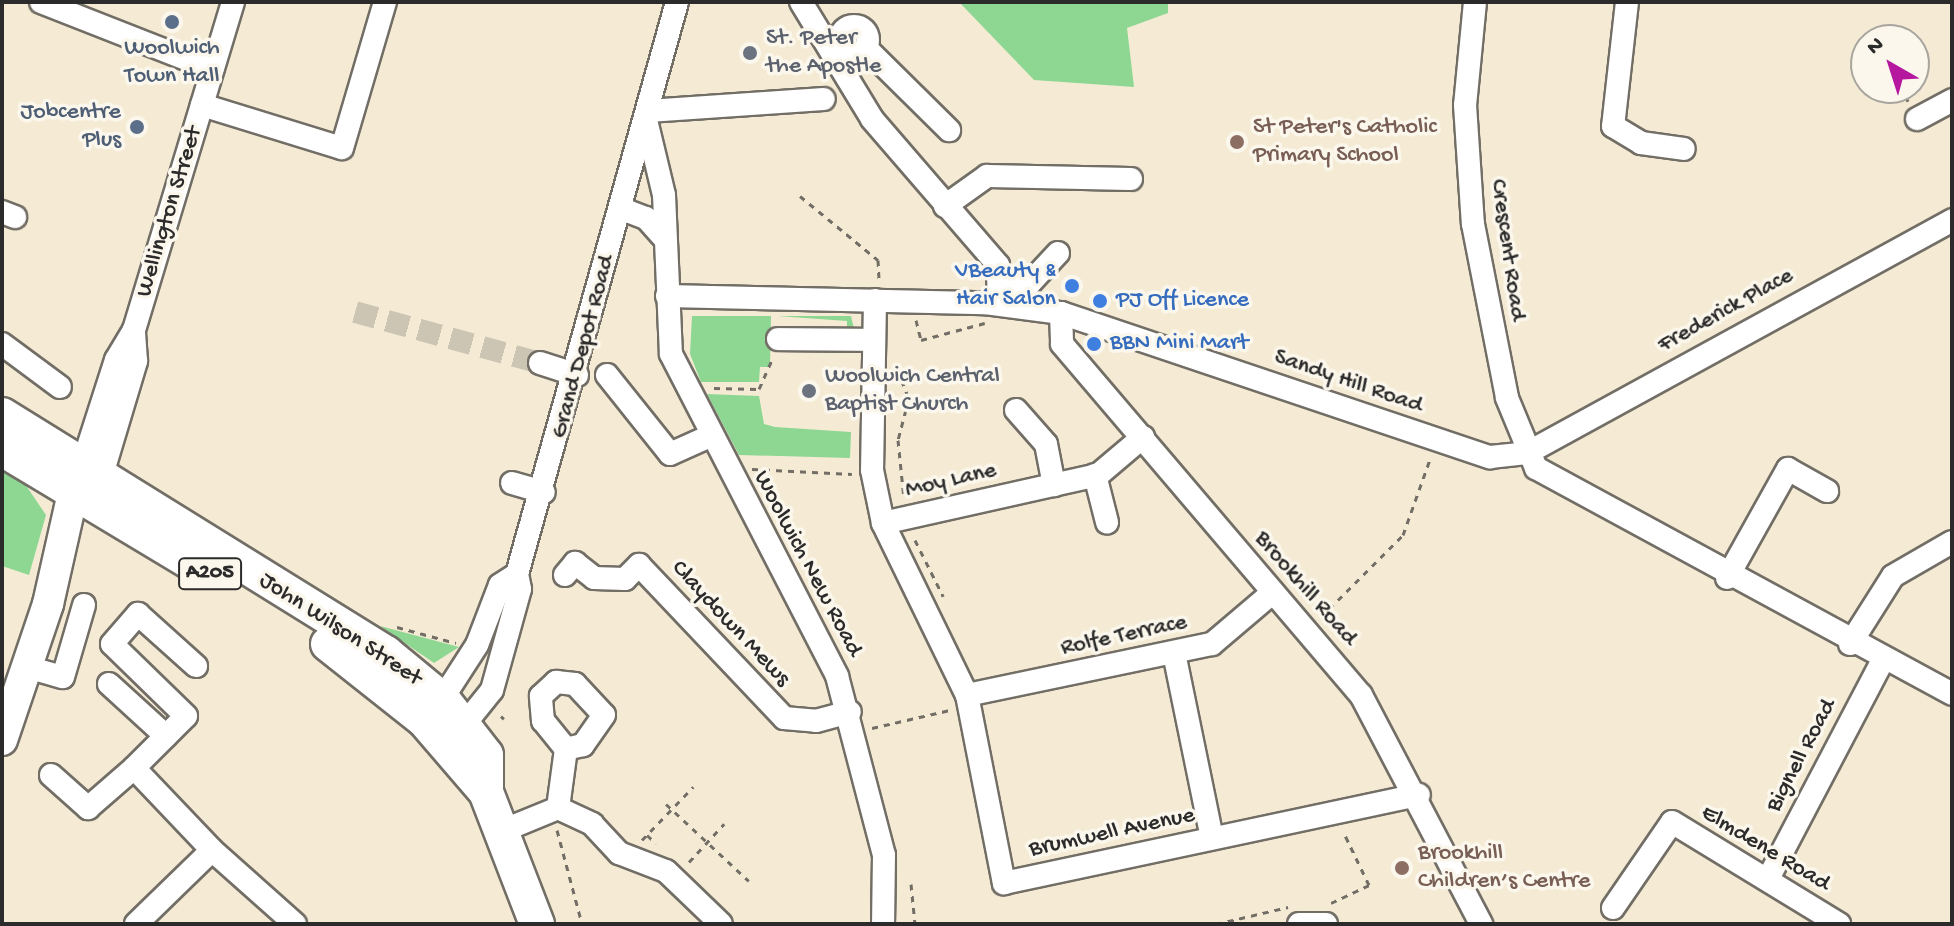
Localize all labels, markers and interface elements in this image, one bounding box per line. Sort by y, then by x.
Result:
marker: Woolwich Town Hall [163,13,181,31]
north arrow [1850,24,1930,104]
place label: St. Peter the Apostle [766,25,881,81]
text: N [1862,32,1890,62]
place label: Woolwich Town Hall [124,35,220,91]
marker: St. Peter the Apostle [741,44,759,62]
place label: Jobcentre Plus [21,99,121,155]
place label: St Peter's Catholic Primary School [1253,114,1437,170]
marker: Jobcentre Plus [128,118,146,136]
street label: Wellington Street [130,123,210,301]
marker: St Peter's Catholic Primary School [1228,133,1246,151]
street label: Crescent Road [1483,177,1531,323]
street label: Grand Depot Road [546,252,622,442]
place label: VBeauty & Hair Salon [955,258,1056,314]
street label: Frederick Place [1653,262,1799,360]
marker: VBeauty & Hair Salon [1063,277,1081,295]
place label: PJ Off Licence [1116,287,1249,315]
marker: PJ Off Licence [1091,292,1109,310]
place label: BBN Mini Mart [1110,330,1248,358]
marker: BBN Mini Mart [1085,335,1103,353]
street label: Sandy Hill Road [1270,343,1426,421]
place label: Woolwich Central Baptist Church [825,363,1000,419]
marker: Woolwich Central Baptist Church [800,382,818,400]
street label: Moy Lane [903,457,999,505]
street label: Woolwich New Road [746,466,868,662]
street label: Brookhill Road [1247,526,1363,652]
street label: Claydown Mews [664,555,796,693]
road number: A205 [178,556,242,592]
street label: John Wilson Street [253,567,427,693]
street label: Rolfe Terrace [1058,609,1190,663]
street label: Bignell Road [1760,695,1844,817]
street label: Elmdene Road [1695,799,1835,899]
street label: Brumwell Avenue [1027,801,1197,865]
place label: Brookhill Children’s Centre [1418,840,1590,896]
marker: Brookhill Children’s Centre [1393,859,1411,877]

